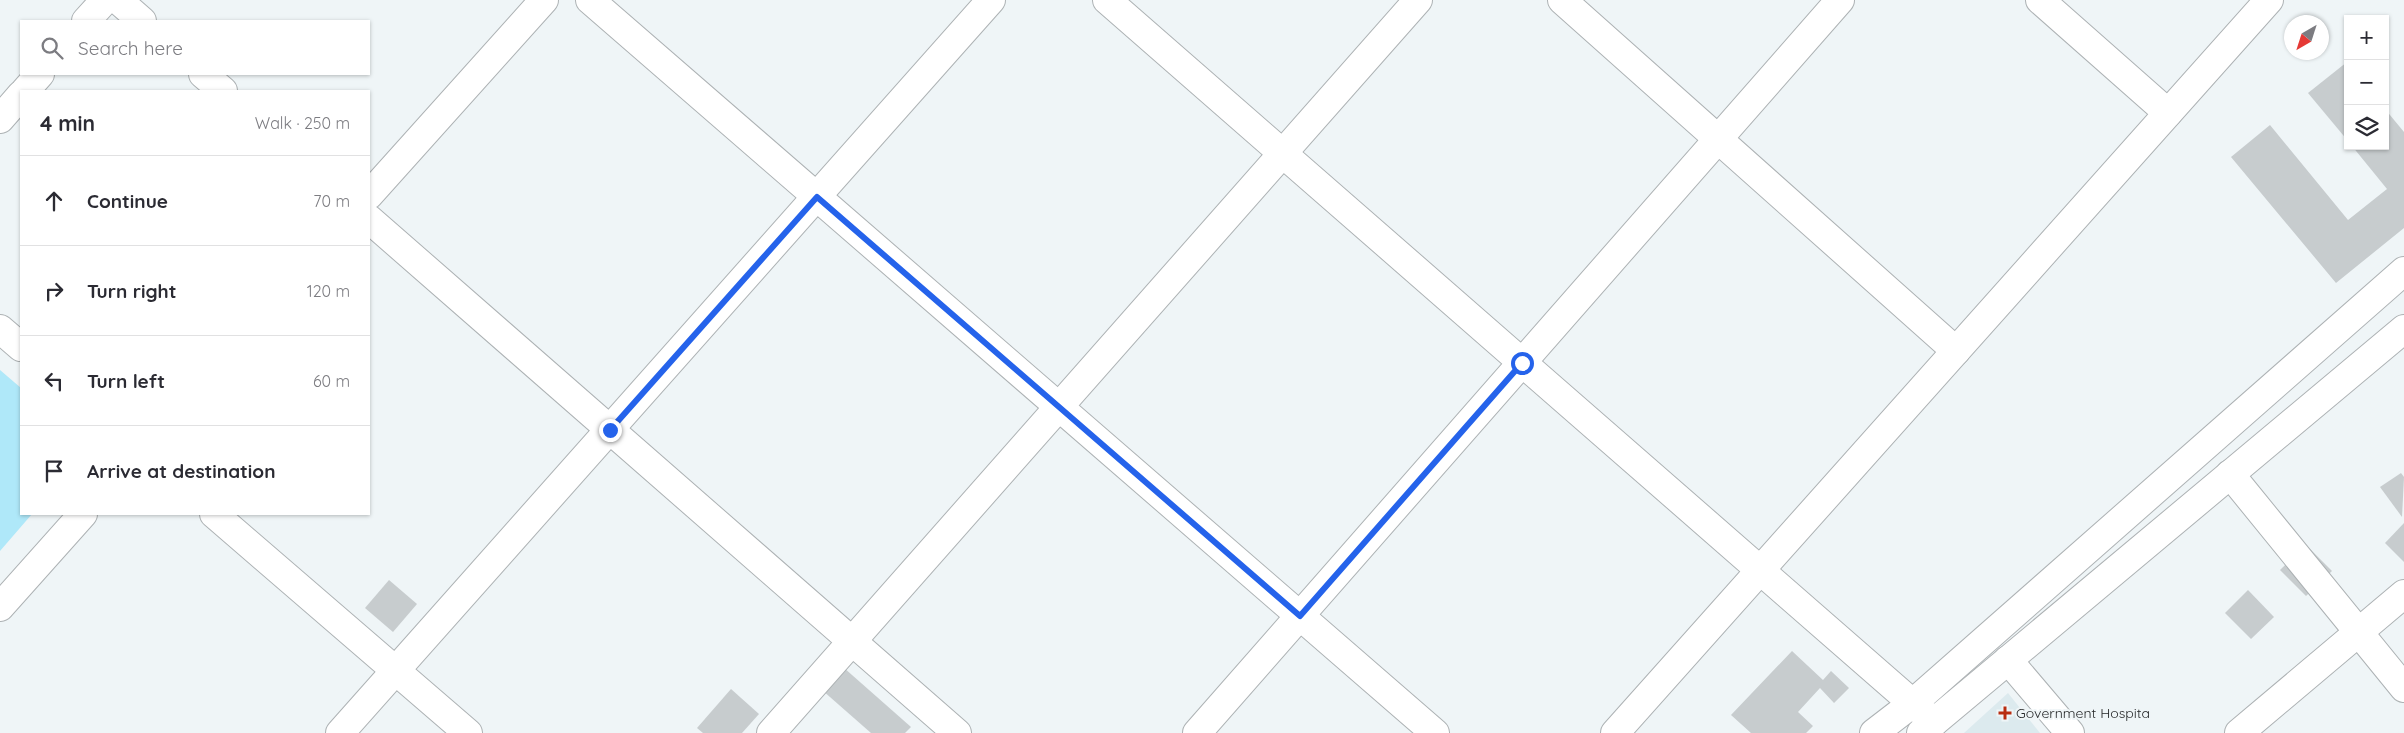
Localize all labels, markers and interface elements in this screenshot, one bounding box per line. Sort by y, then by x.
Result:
north arrow [2284,15,2329,60]
map controls [2344,15,2389,150]
button: + [2344,15,2389,60]
search box [20,20,370,75]
icon: search [38,34,66,62]
text: Search here [78,36,183,60]
button: − [2344,60,2389,105]
button: layers [2344,105,2389,150]
text: 4 min [40,110,95,136]
text: Walk · 250 m [255,113,350,133]
icon: ahead [40,187,68,215]
text: Continue [87,189,168,213]
text: 70 m [313,191,350,211]
icon: right [40,277,68,305]
text: Turn right [87,279,176,303]
text: 120 m [307,281,350,301]
route start [1511,352,1534,375]
icon: left [40,367,68,395]
text: Turn left [87,369,165,393]
text: 60 m [313,371,350,391]
route end [599,419,622,442]
icon: arrive [40,457,68,485]
text: Arrive at destination [87,459,276,483]
place label: Government Hospita [2016,704,2150,722]
marker: Government Hospita [1998,706,2012,720]

